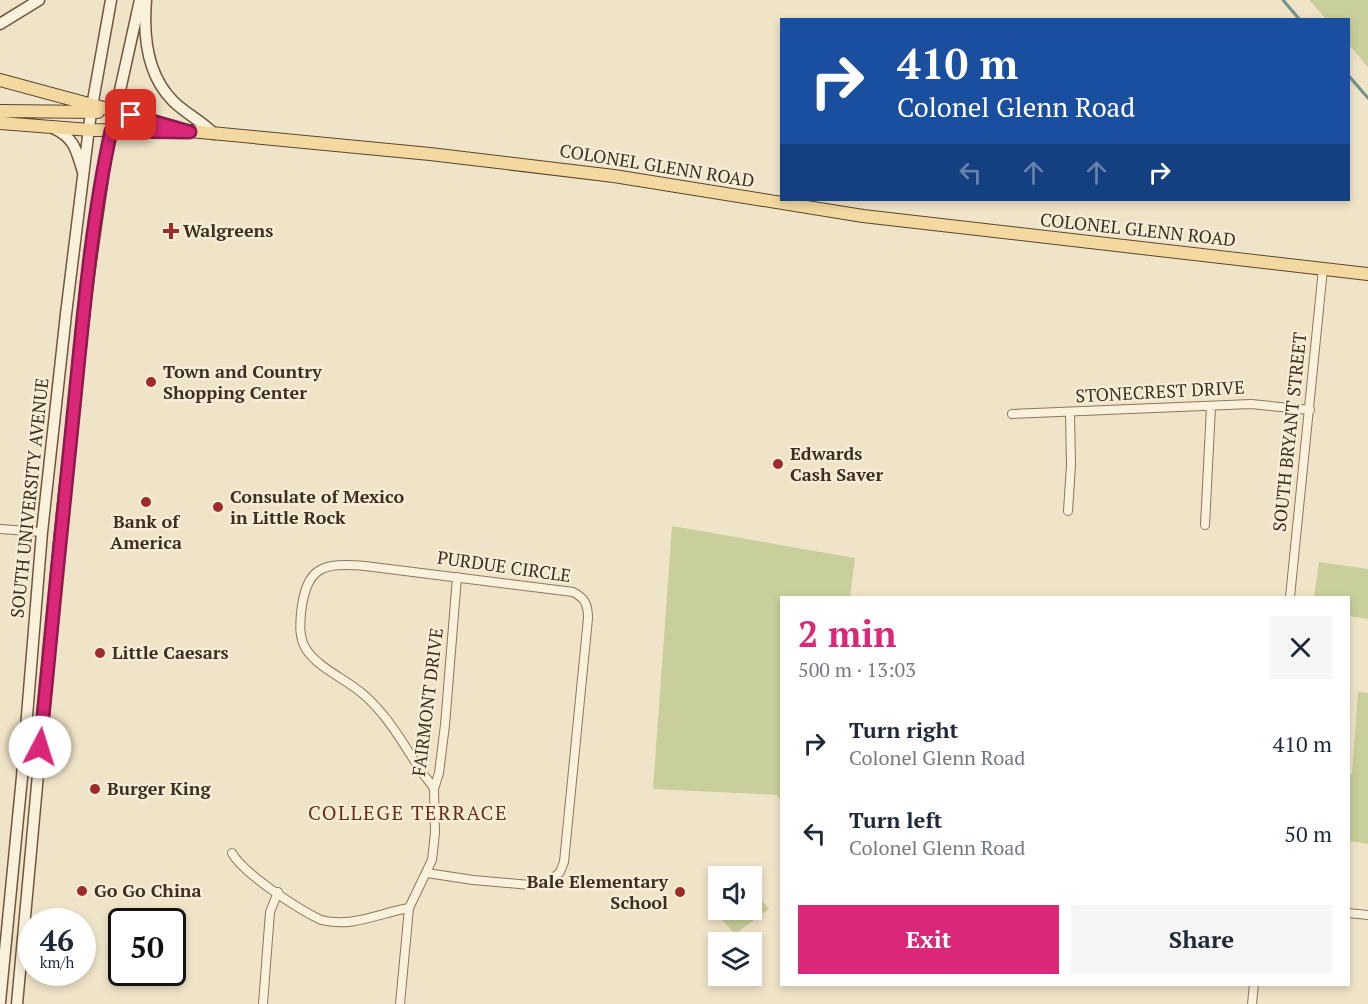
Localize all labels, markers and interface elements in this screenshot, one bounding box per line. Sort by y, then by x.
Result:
text: 410 m [897,35,1018,91]
icon: right [798,42,876,120]
pin [105,89,156,140]
text: Colonel Glenn Road [897,89,1135,125]
icon: arrive [114,98,147,131]
street label: COLONEL GLENN ROAD [558,138,756,192]
icon: left [954,156,987,189]
icon: ahead [1017,156,1050,189]
icon: ahead [1080,156,1113,189]
icon: right [1143,156,1176,189]
street label: COLONEL GLENN ROAD [1039,207,1237,251]
place label: Walgreens [183,218,273,242]
marker: Walgreens [164,224,178,238]
street label: SOUTH BRYANT STREET [1267,331,1311,533]
place label: Town and Country Shopping Center [163,359,322,404]
marker: Town and Country Shopping Center [144,375,158,389]
street label: STONECREST DRIVE [1075,375,1245,407]
street label: SOUTH UNIVERSITY AVENUE [4,377,54,619]
place label: Edwards Cash Saver [790,441,883,486]
marker: Edwards Cash Saver [771,457,785,471]
place label: Consulate of Mexico in Little Rock [230,484,405,529]
marker: Bank of America [139,495,153,509]
marker: Consulate of Mexico in Little Rock [211,500,225,514]
place label: Bank of America [110,509,182,554]
street label: PURDUE CIRCLE [436,545,573,587]
text: 2 min [798,610,896,657]
button: close [1269,616,1332,679]
street label: FAIRMONT DRIVE [406,626,448,778]
place label: Little Caesars [112,640,229,664]
marker: Little Caesars [93,646,107,660]
text: 500 m · 13:03 [798,656,916,683]
position arrow [8,715,72,779]
text: Turn right [849,715,958,744]
icon: right [798,727,831,760]
text: 410 m [1272,729,1332,758]
text: Colonel Glenn Road [849,744,1025,771]
place label: Burger King [107,776,211,800]
marker: Burger King [88,782,102,796]
district label: COLLEGE TERRACE [308,799,508,826]
text: Turn left [849,805,942,834]
icon: left [798,817,831,850]
text: 50 m [1284,819,1332,848]
text: Colonel Glenn Road [849,834,1025,861]
map controls [708,866,762,986]
button: sound [708,866,762,920]
place label: Bale Elementary School [527,869,668,914]
place label: Go Go China [94,878,201,902]
marker: Go Go China [75,884,89,898]
marker: Bale Elementary School [673,885,687,899]
button: Exit [798,905,1059,974]
button: Share [1071,905,1332,974]
speed limit sign: 50 [108,908,186,986]
text: 46 [40,920,74,960]
button: layers [708,932,762,986]
text: km/h [40,952,74,972]

